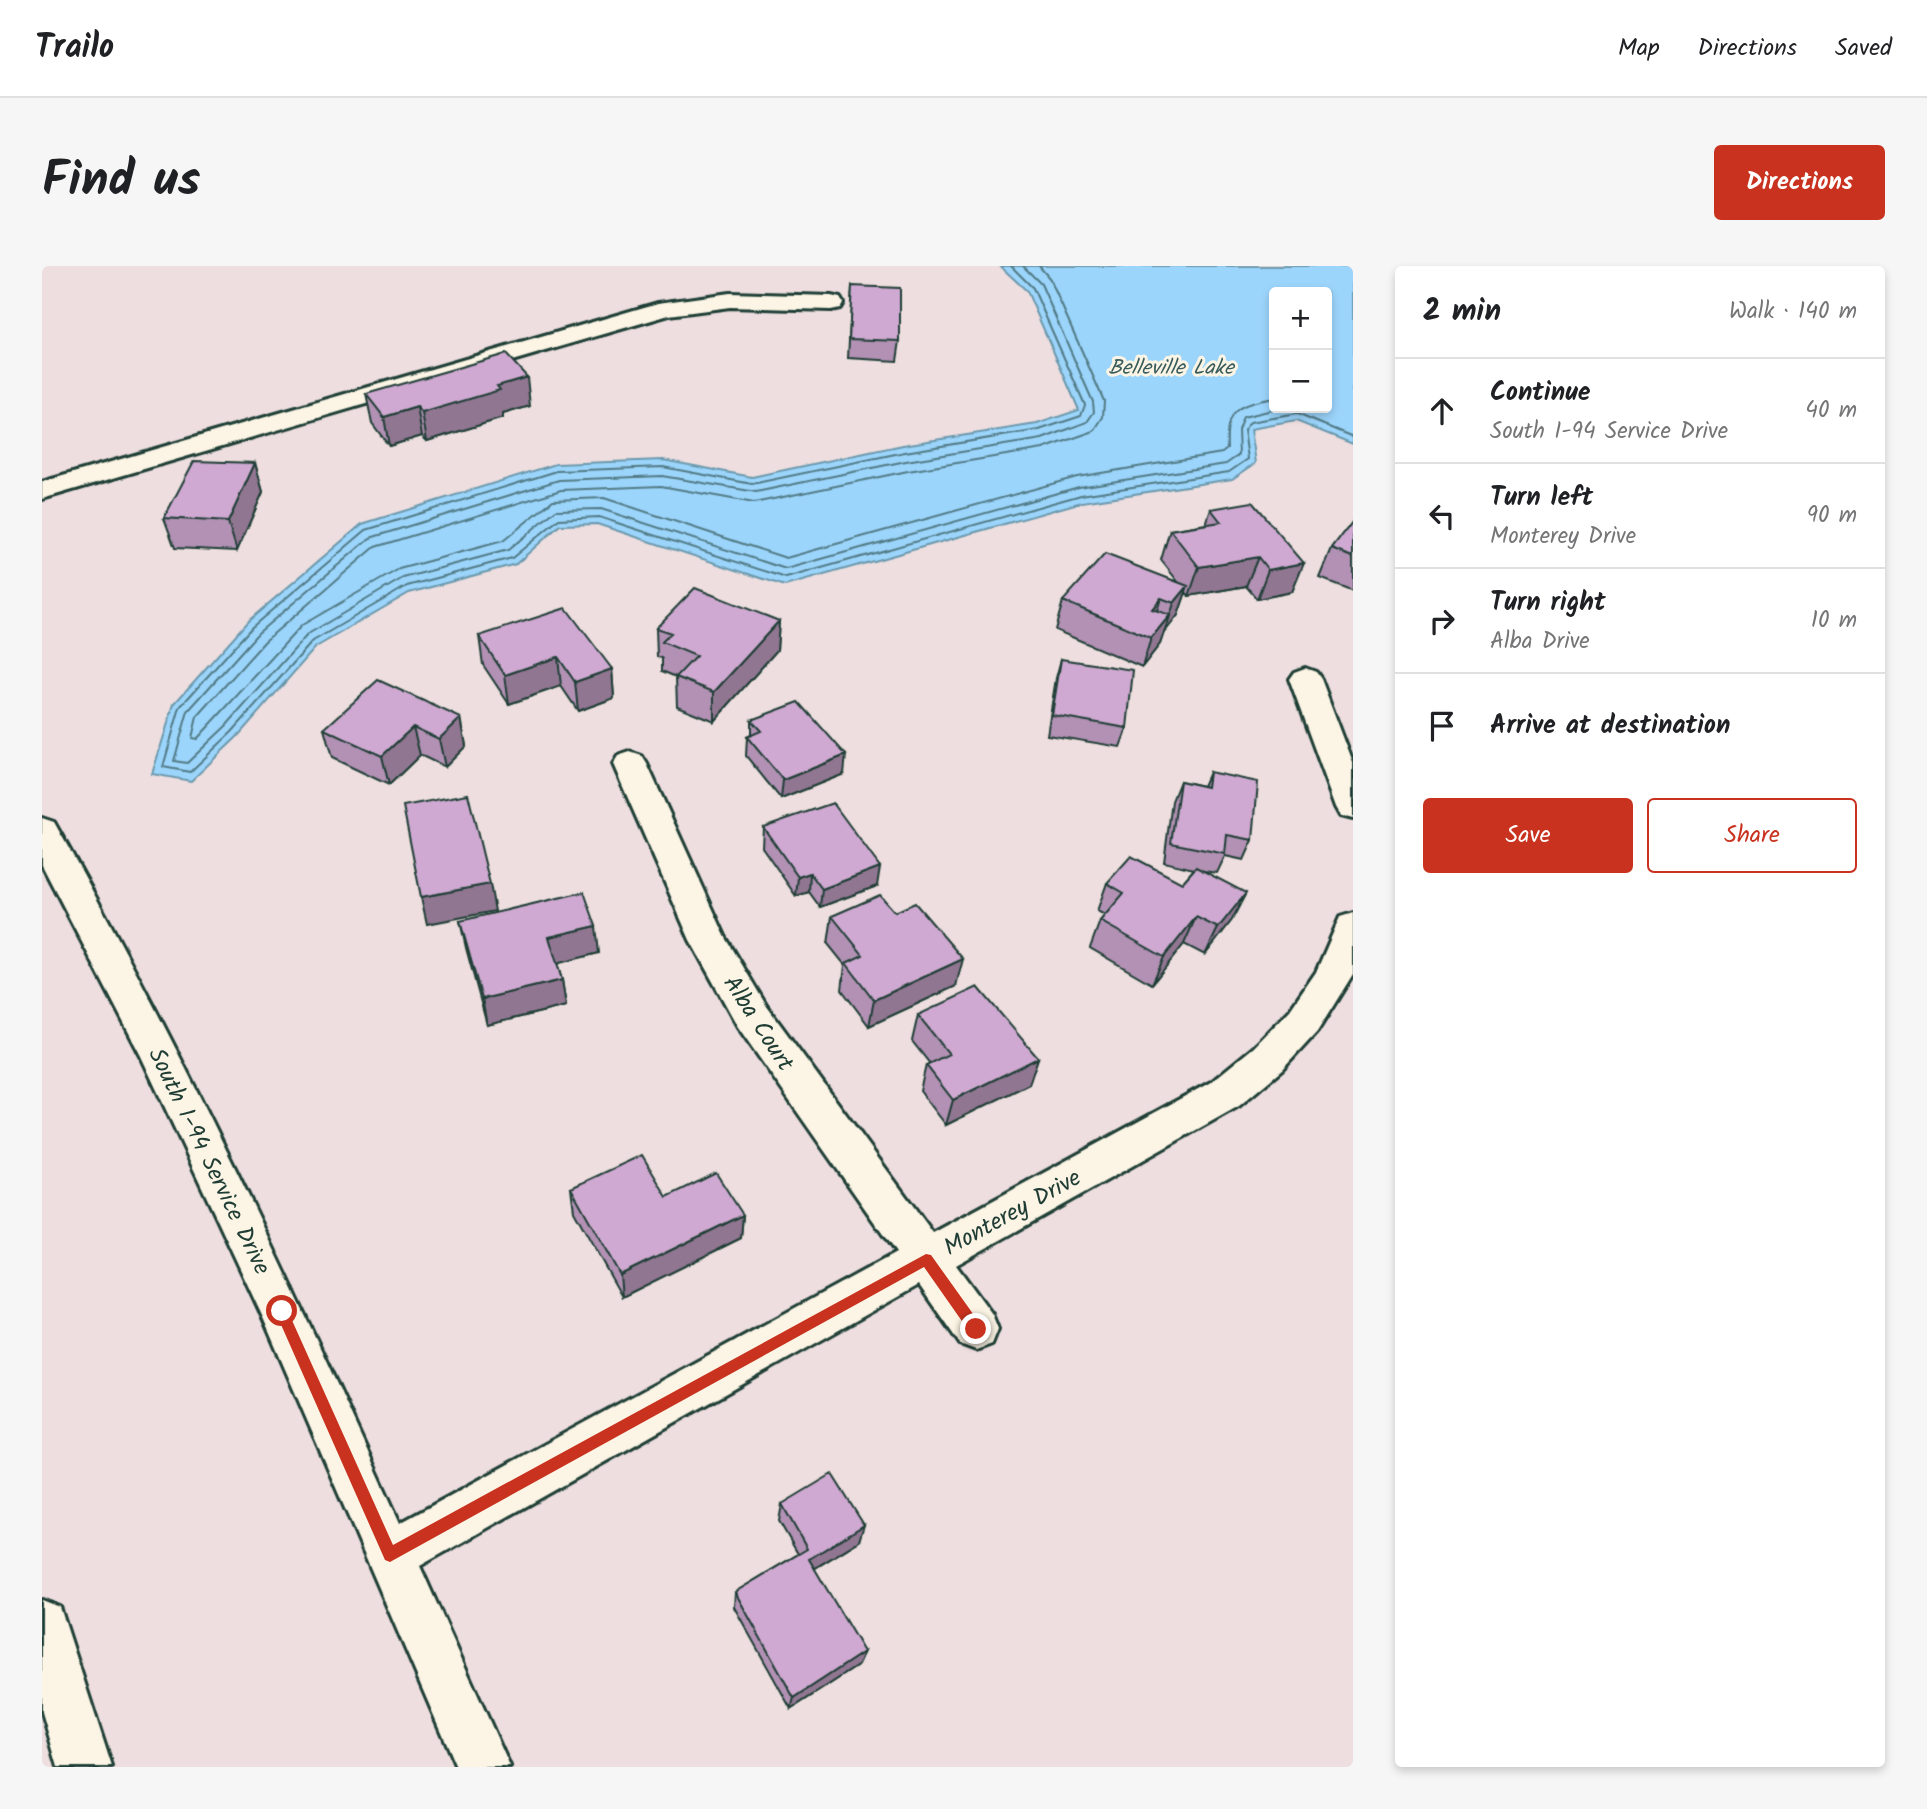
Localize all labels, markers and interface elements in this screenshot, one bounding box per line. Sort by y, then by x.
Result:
text: Trailo [35,22,114,75]
text: Map [1618,29,1660,68]
text: Directions [1698,29,1797,68]
text: Saved [1835,29,1892,68]
text: Find us [42,143,200,221]
button: Directions [1714,145,1885,220]
map controls [1269,287,1332,413]
button: + [1269,287,1332,350]
text: 2 min [1423,288,1501,336]
text: Walk · 140 m [1729,294,1857,330]
button: − [1269,350,1332,413]
water label: Belleville Lake [1108,352,1236,385]
text: Continue [1490,372,1591,414]
icon: ahead [1423,392,1461,430]
text: 40 m [1805,393,1857,429]
text: South I-94 Service Drive [1490,414,1728,450]
text: Turn left [1490,477,1593,519]
icon: left [1423,497,1461,535]
text: 90 m [1807,498,1857,534]
text: Monterey Drive [1490,519,1636,555]
text: Turn right [1490,582,1606,624]
icon: right [1423,602,1461,640]
text: 10 m [1811,603,1857,639]
text: Alba Drive [1490,624,1590,660]
text: Arrive at destination [1490,705,1730,747]
icon: arrive [1423,707,1461,745]
button: Save [1423,798,1633,873]
button: Share [1647,798,1857,873]
street label: Alba Court [712,968,804,1080]
street label: South I-94 Service Drive [137,1041,281,1282]
street label: Monterey Drive [937,1159,1089,1267]
route start [266,1295,297,1326]
route end [960,1313,991,1344]

